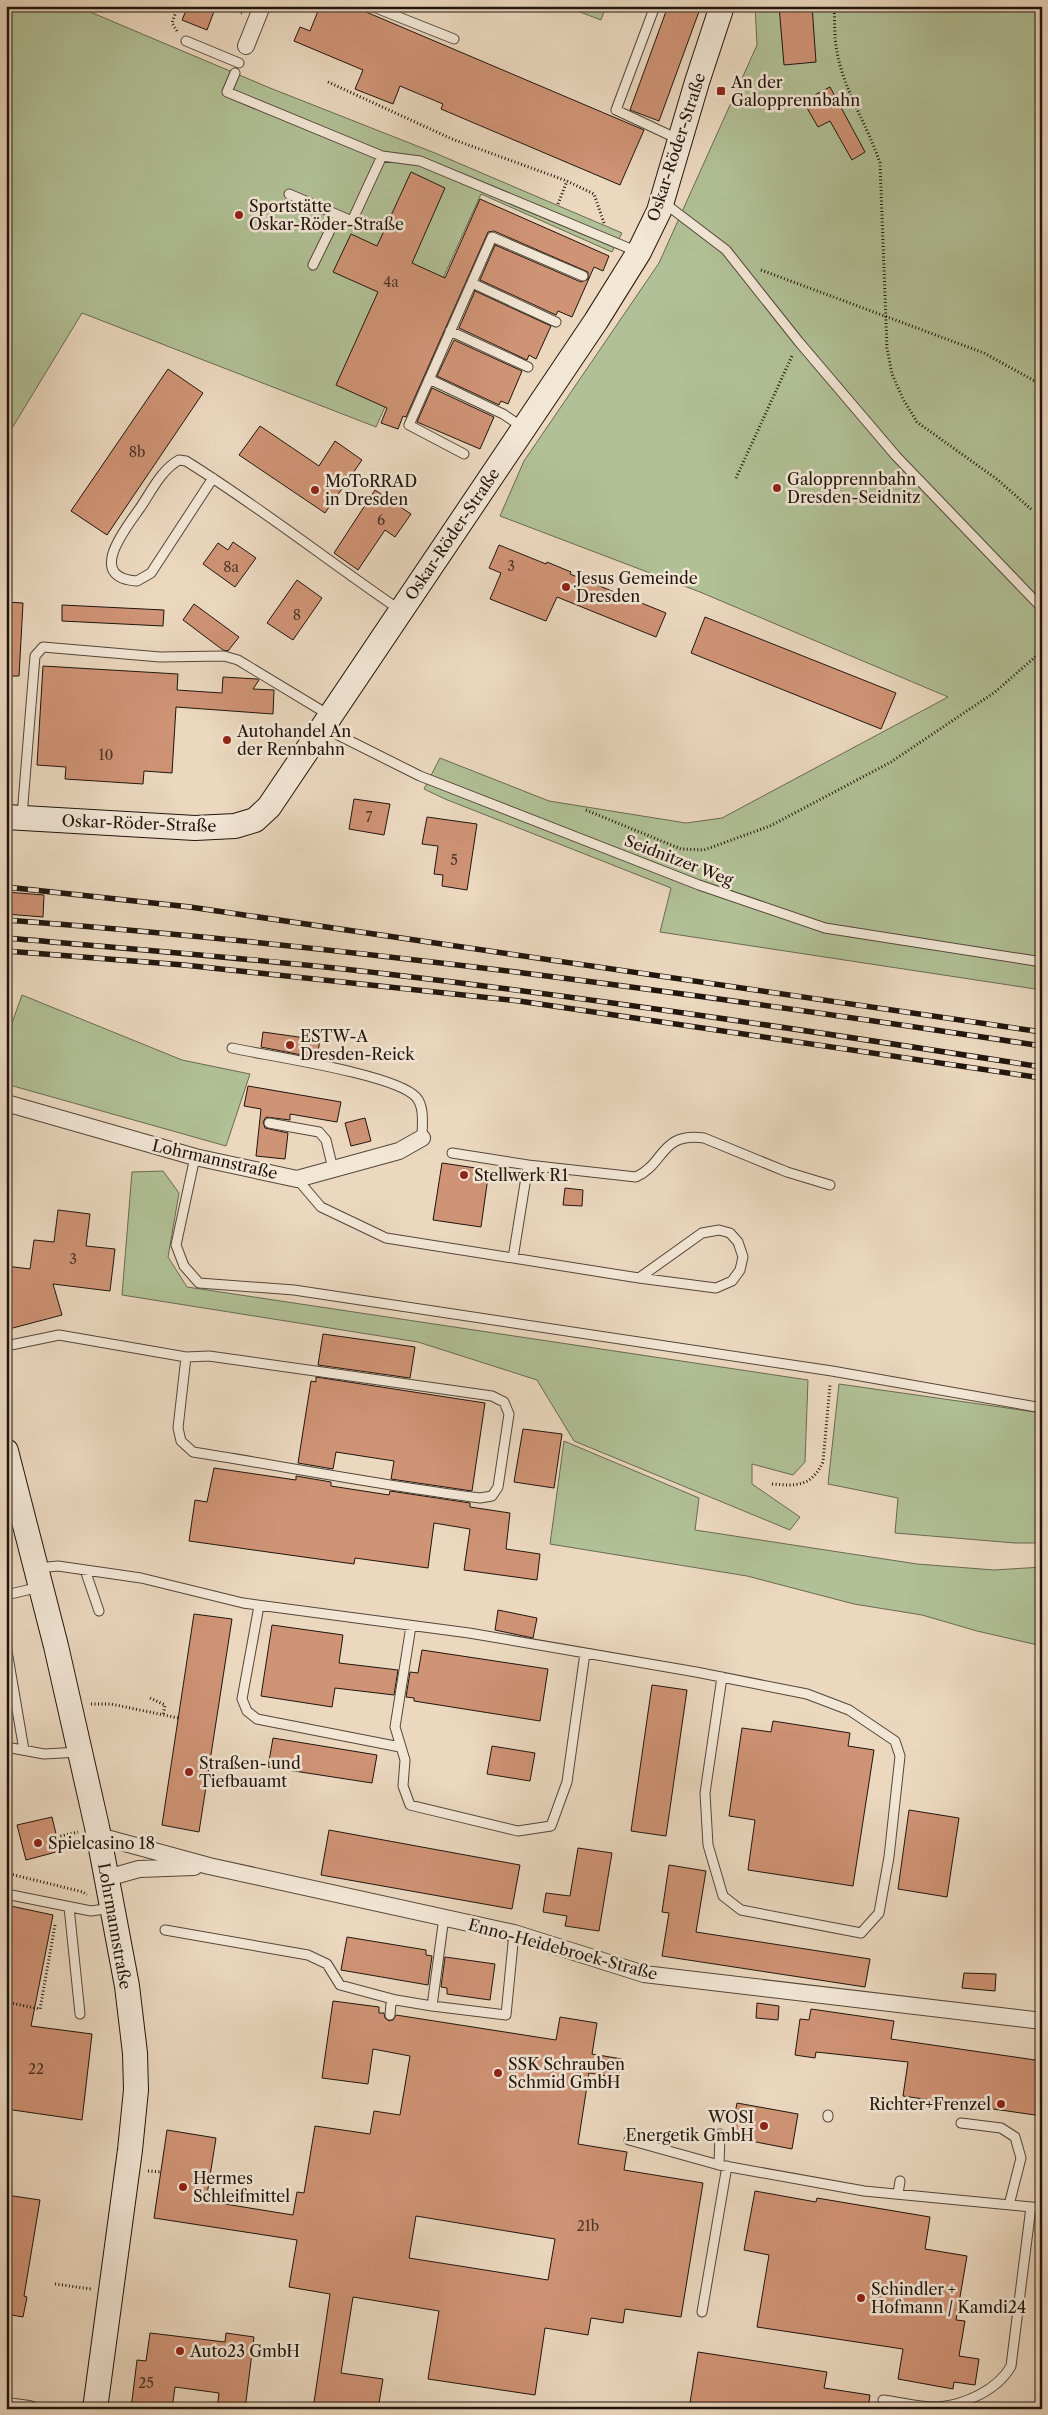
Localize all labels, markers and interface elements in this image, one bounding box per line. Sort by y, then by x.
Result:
street label: Oskar-Röder-Straße [643,70,709,224]
place label: An der Galopprennbahn [730,72,860,110]
marker: An der Galopprennbahn [715,85,727,97]
place label: Sportstätte Oskar-Röder-Straße [249,196,404,234]
marker: Sportstätte Oskar-Röder-Straße [233,209,245,221]
house number: 4a [383,273,399,291]
house number: 8b [129,443,145,461]
street label: Oskar-Röder-Straße [400,464,504,604]
place label: Galopprennbahn Dresden-Seidnitz [787,469,920,507]
place label: MoToRRAD in Dresden [325,471,417,509]
marker: Galopprennbahn Dresden-Seidnitz [771,482,783,494]
marker: MoToRRAD in Dresden [309,484,321,496]
house number: 6 [377,511,385,529]
house number: 3 [507,557,515,575]
house number: 8a [223,558,239,576]
place label: Jesus Gemeinde Dresden [573,568,698,606]
marker: Jesus Gemeinde Dresden [560,581,572,593]
house number: 8 [293,606,301,624]
place label: Autohandel An der Rennbahn [236,721,351,759]
marker: Autohandel An der Rennbahn [221,734,233,746]
house number: 10 [99,746,113,764]
house number: 7 [366,808,373,826]
street label: Oskar-Röder-Straße [61,810,217,836]
street label: Seidnitzer Weg [622,830,737,890]
house number: 5 [450,851,458,869]
place label: ESTW-A Dresden-Reick [300,1026,415,1064]
marker: ESTW-A Dresden-Reick [284,1039,296,1051]
street label: Lohrmannstraße [150,1135,280,1183]
place label: Stellwerk R1 [474,1165,569,1185]
marker: Stellwerk R1 [458,1169,470,1181]
house number: 3 [69,1250,77,1268]
place label: Straßen- und Tiefbauamt [199,1753,301,1791]
marker: Straßen- und Tiefbauamt [183,1766,195,1778]
place label: Spielcasino 18 [48,1833,155,1853]
marker: Spielcasino 18 [32,1837,44,1849]
street label: Lohrmannstraße [94,1861,136,1991]
street label: Enno-Heidebroek-Straße [466,1914,660,1984]
place label: SSK Schrauben Schmid GmbH [508,2054,625,2092]
house number: 22 [28,2060,44,2078]
marker: SSK Schrauben Schmid GmbH [492,2067,504,2079]
place label: Richter+Frenzel [869,2094,991,2114]
marker: Richter+Frenzel [995,2098,1007,2110]
place label: WOSI Energetik GmbH [626,2107,754,2145]
marker: WOSI Energetik GmbH [758,2120,770,2132]
place label: Hermes Schleifmittel [193,2168,290,2206]
marker: Hermes Schleifmittel [177,2181,189,2193]
house number: 21b [577,2217,599,2235]
place label: Schindler + Hofmann / Kamdi24 [871,2279,1026,2317]
marker: Schindler + Hofmann / Kamdi24 [855,2292,867,2304]
place label: Auto23 GmbH [189,2341,300,2361]
marker: Auto23 GmbH [174,2345,186,2357]
house number: 25 [138,2374,154,2392]

